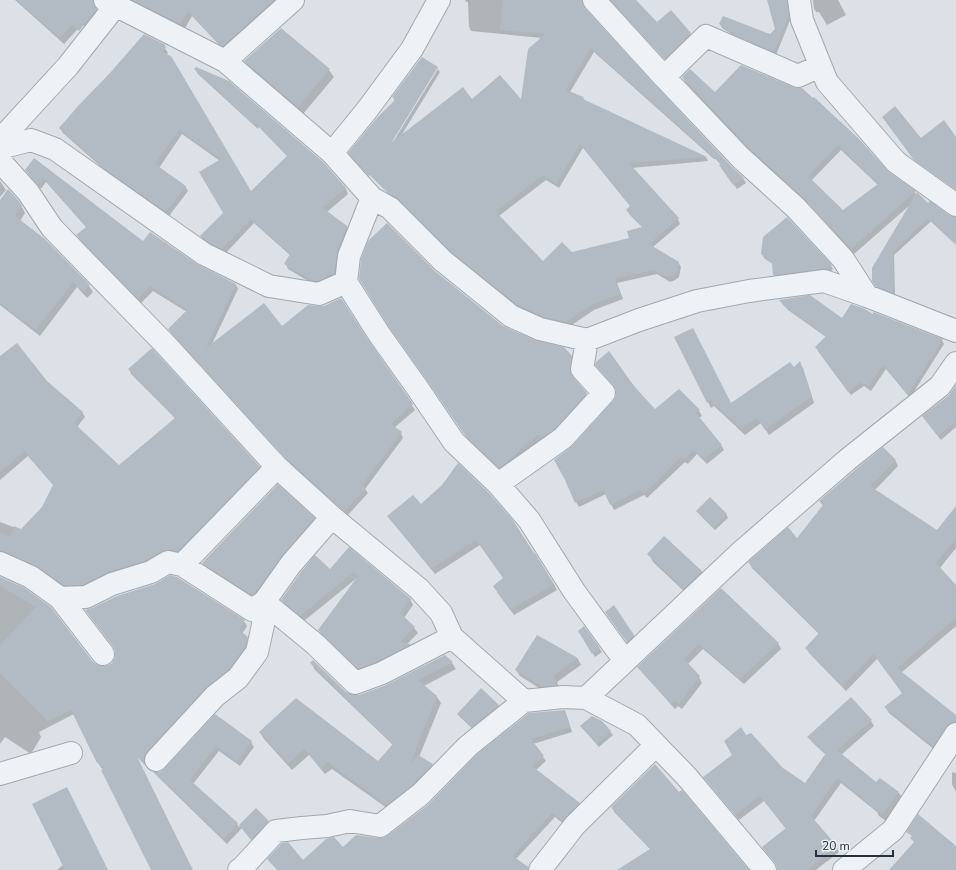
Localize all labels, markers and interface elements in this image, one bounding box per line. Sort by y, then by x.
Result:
scale bar [816,832,893,858]
text: 20 m [822,838,850,854]

